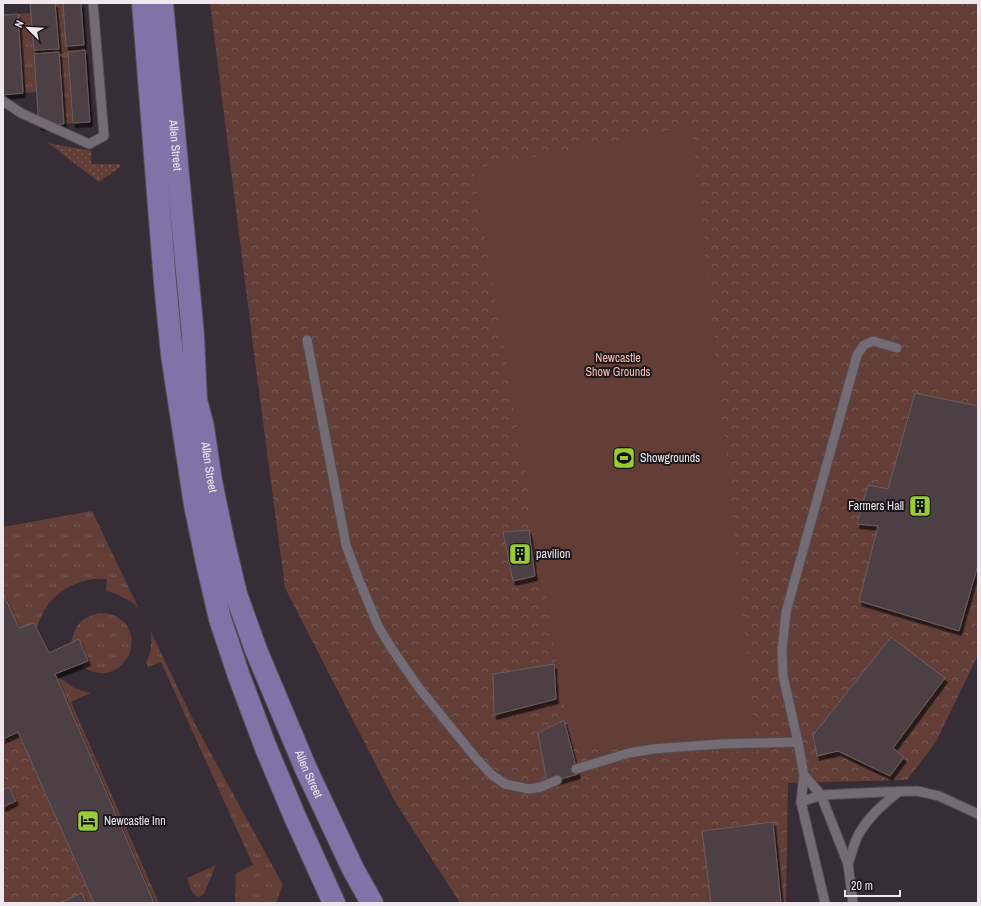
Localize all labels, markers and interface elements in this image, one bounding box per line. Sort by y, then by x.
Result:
north arrow [8,8,48,48]
text: N [11,18,27,30]
street label: Allen Street [165,118,186,172]
park label: Newcastle Show Grounds [585,350,651,380]
street label: Allen Street [197,440,221,494]
sports icon: Showgrounds [611,445,637,471]
place label: Showgrounds [640,450,700,466]
building icon: Farmers Hall [907,493,933,519]
place label: Farmers Hall [848,498,904,514]
building icon: pavilion [507,541,533,567]
place label: pavilion [536,546,570,562]
street label: Allen Street [291,747,327,801]
hotel icon: Newcastle Inn [75,808,101,834]
place label: Newcastle Inn [104,813,166,829]
scale bar [845,872,900,898]
text: 20 m [851,878,873,894]

